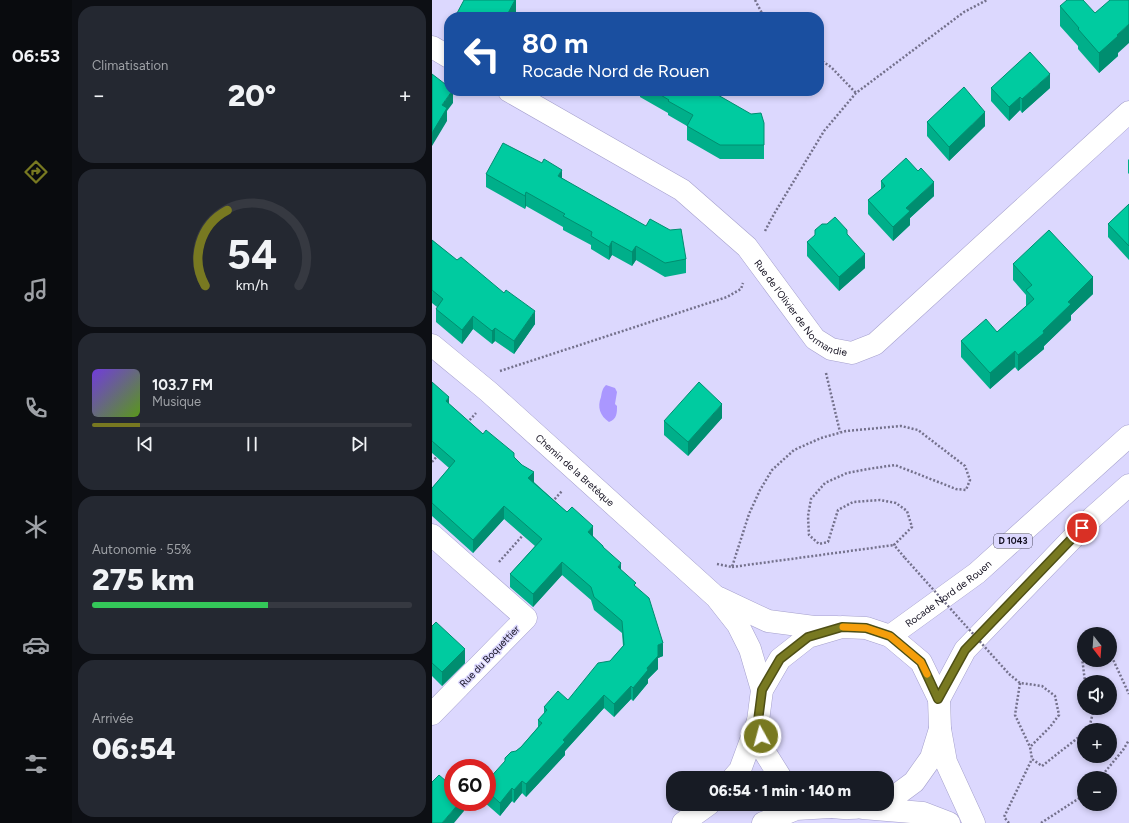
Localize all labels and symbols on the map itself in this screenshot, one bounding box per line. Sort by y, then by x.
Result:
street label: Rue de l'Olivier de Normandie [751,257,849,359]
street label: Chemin de la Bretèque [533,431,617,510]
pin [1065,511,1099,545]
road number: D 1043 [994,534,1032,548]
street label: Rocade Nord de Rouen [903,557,994,630]
street label: Rue du Boquettier [457,622,523,690]
north arrow [1077,627,1117,667]
position arrow [740,715,782,757]
speed limit sign: 60 [444,759,496,811]

